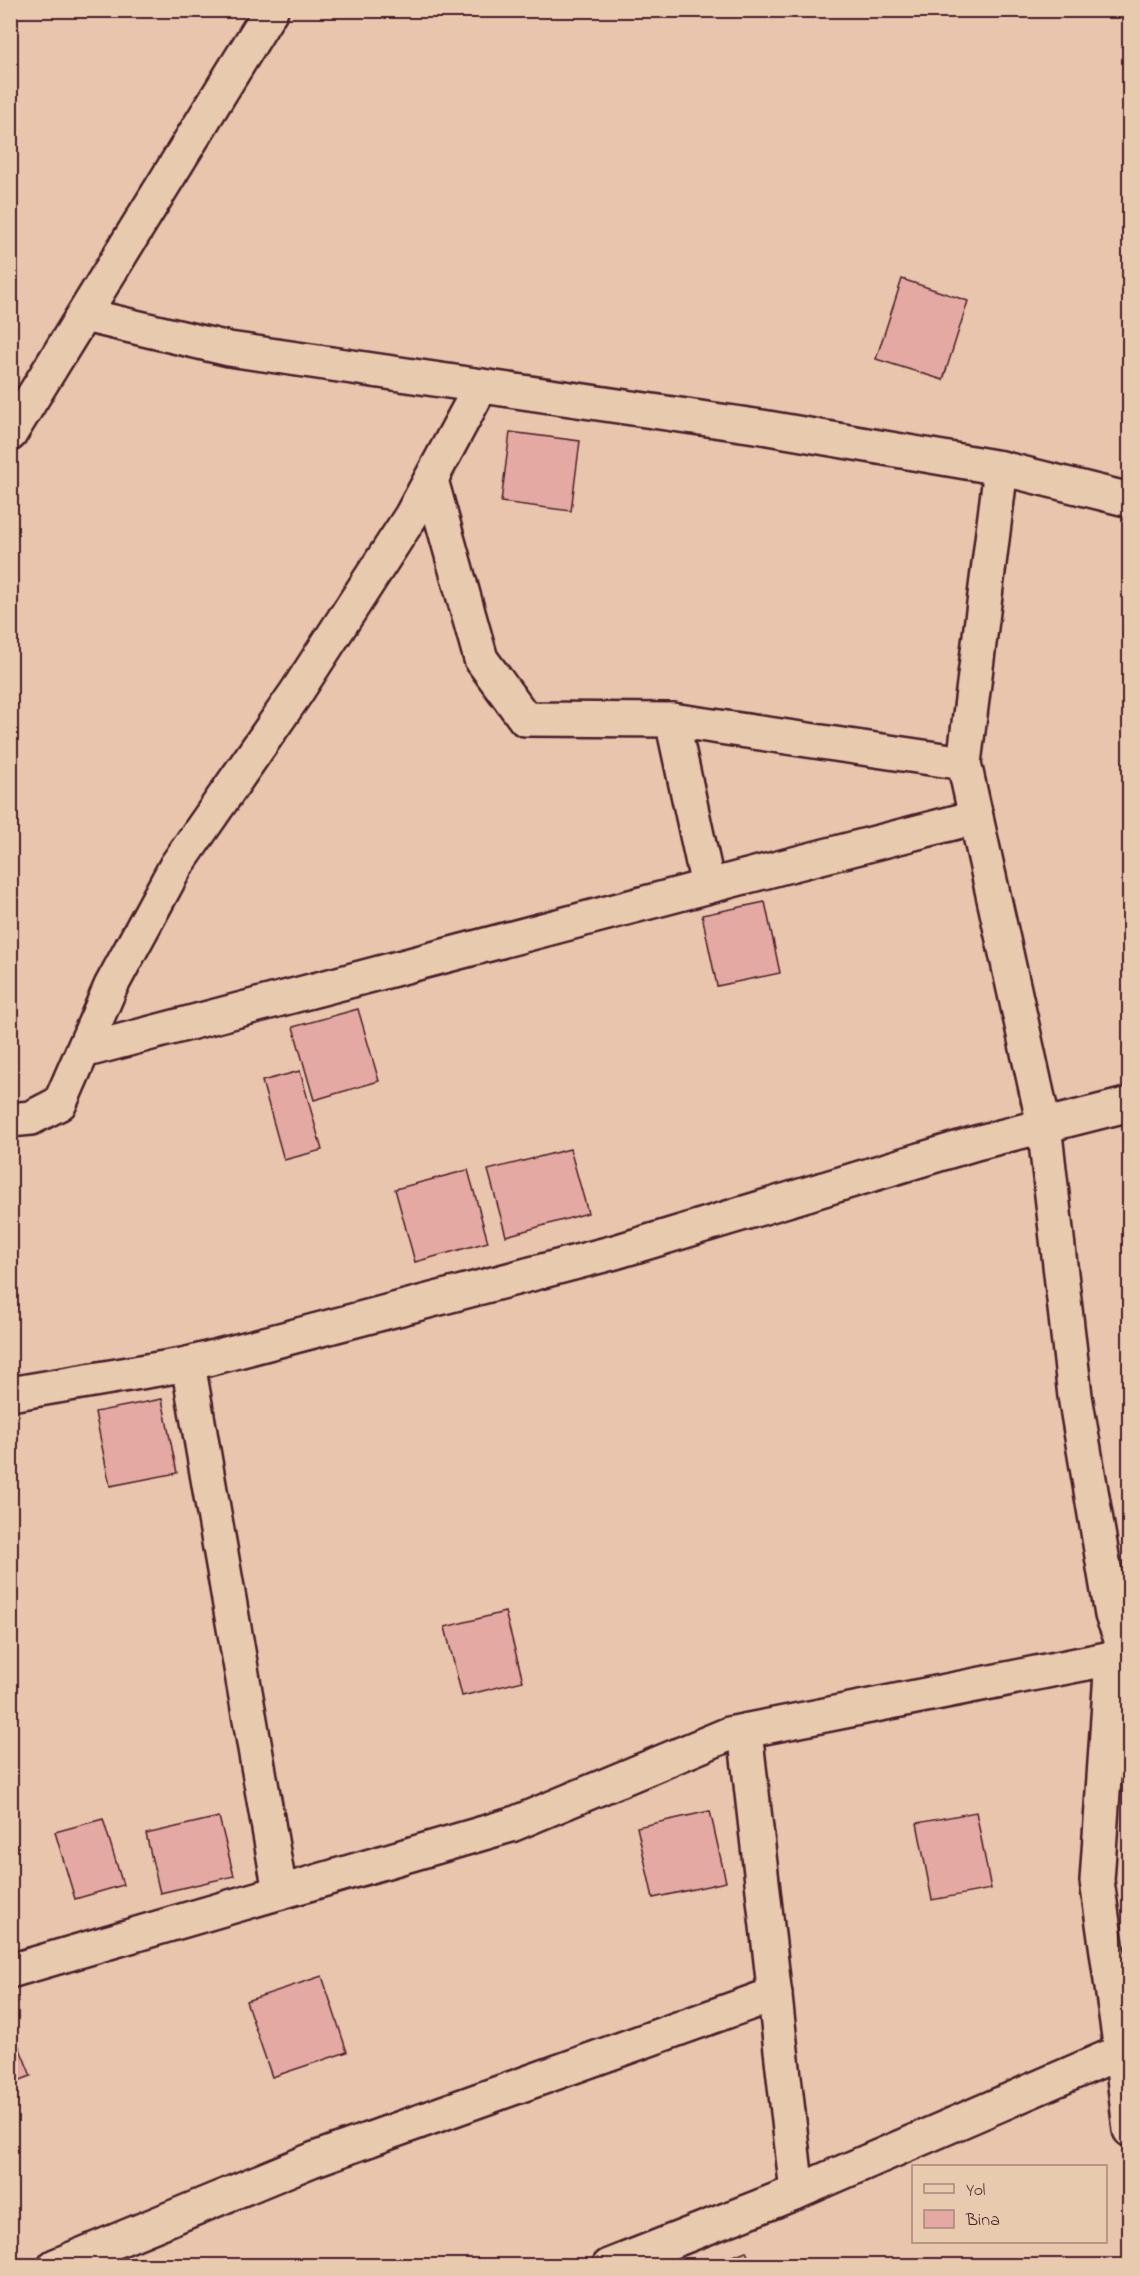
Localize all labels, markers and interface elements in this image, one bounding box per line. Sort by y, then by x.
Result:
legend [912,2165,1107,2243]
text: Yol [966,2178,986,2204]
text: Bina [965,2208,1000,2234]

